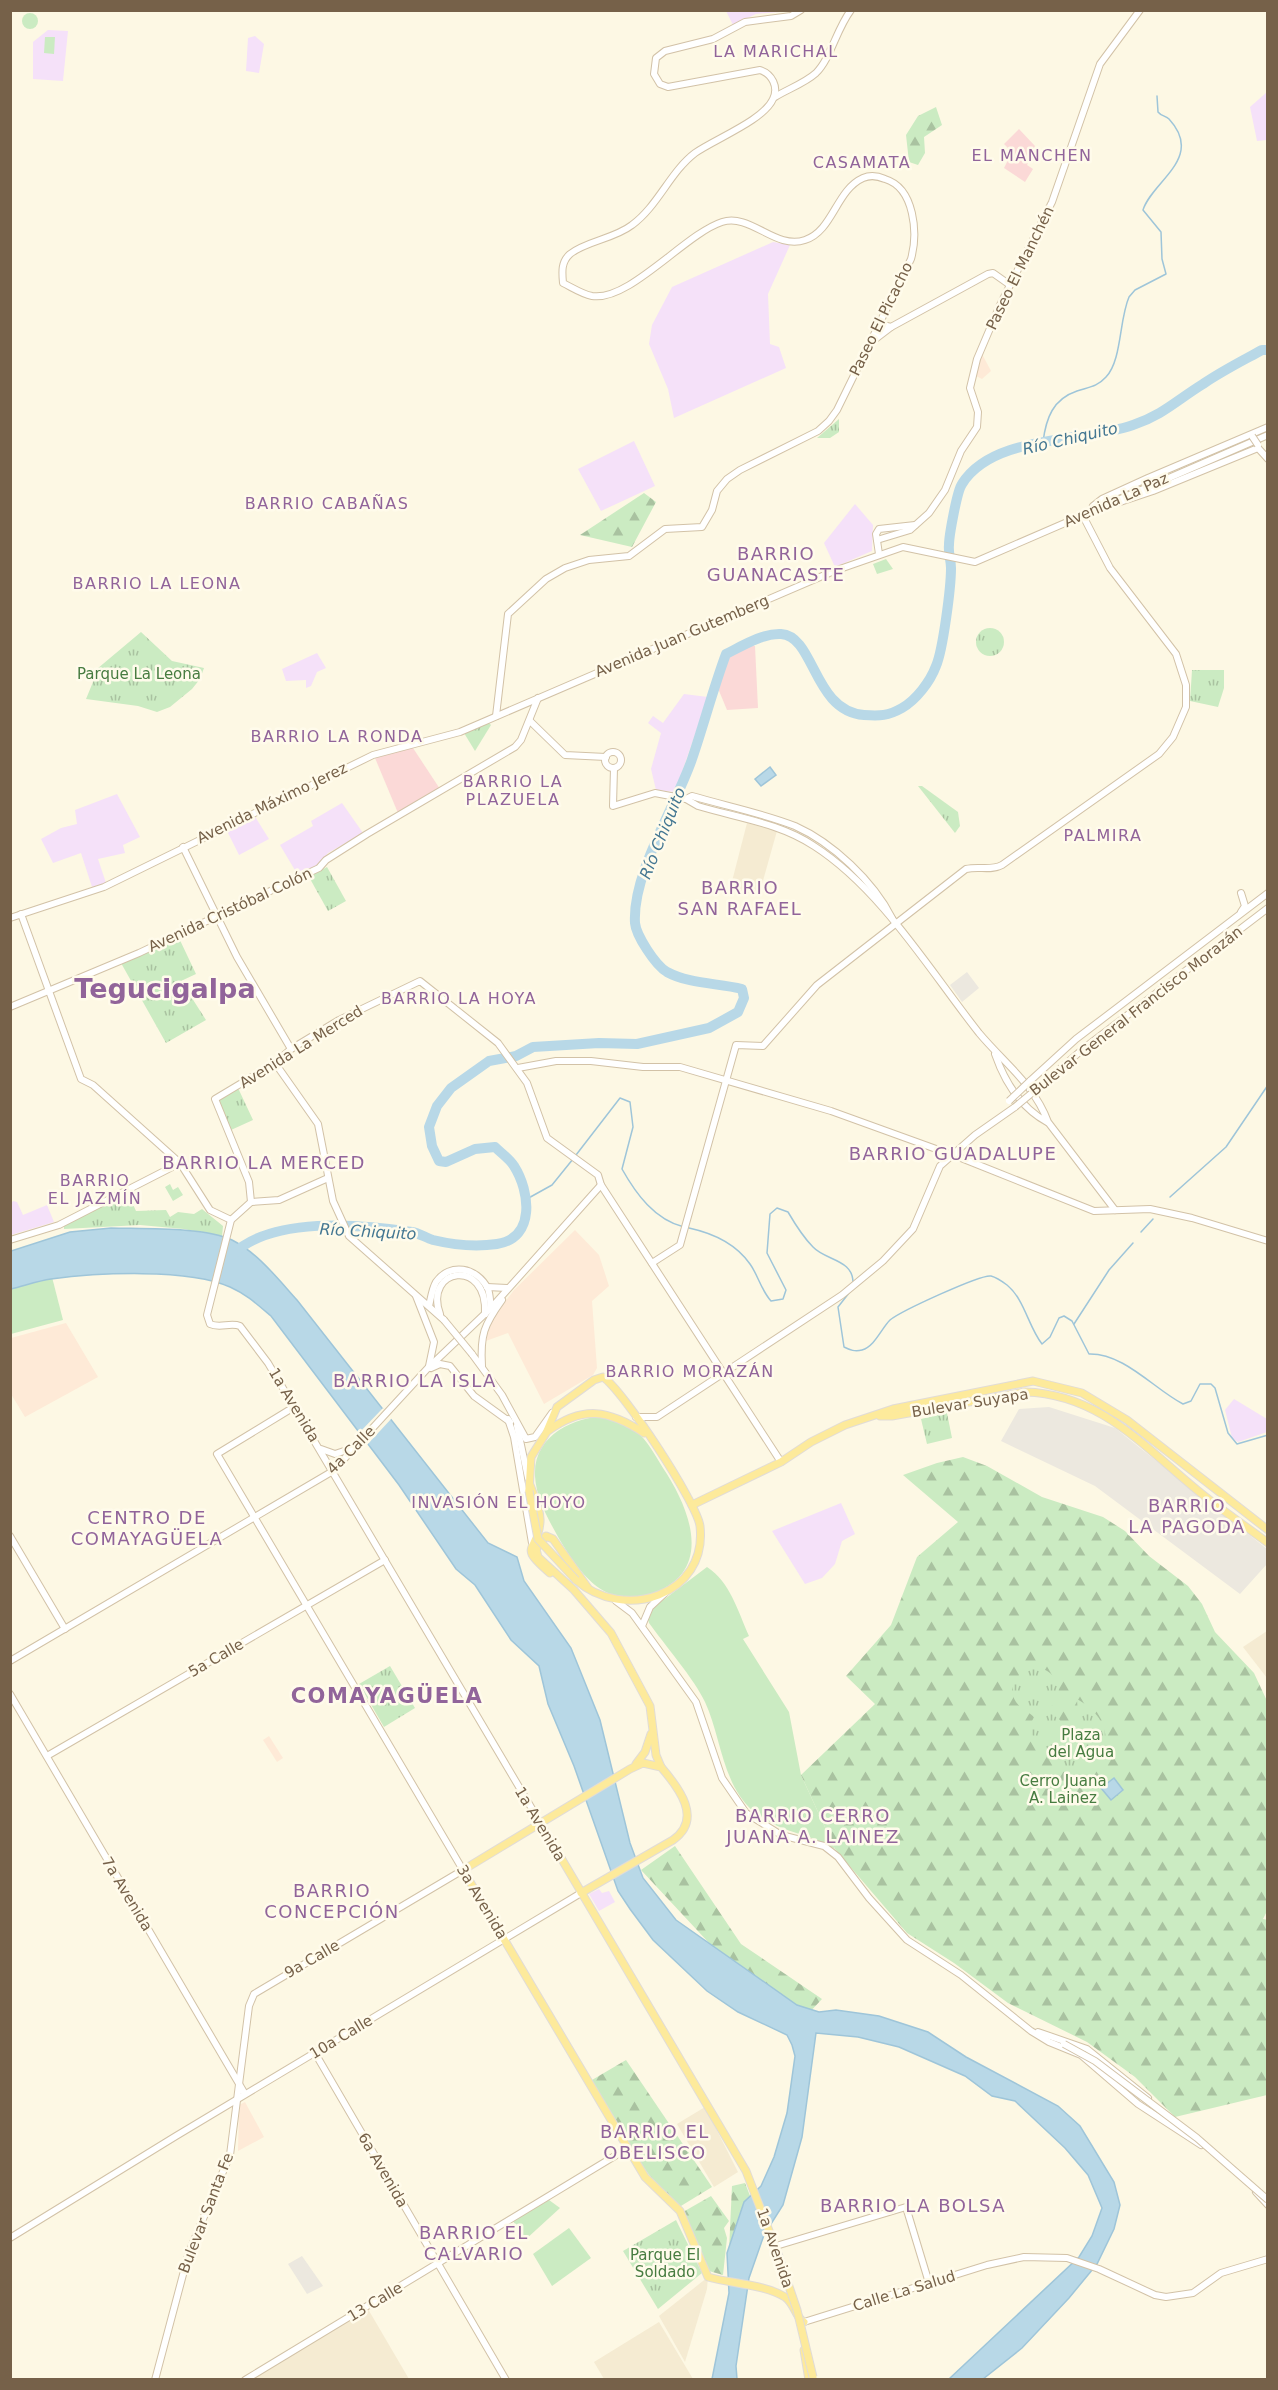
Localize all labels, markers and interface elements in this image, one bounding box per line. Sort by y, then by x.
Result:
district label: LA MARICHAL [713,42,839,61]
district label: EL MANCHEN [971,146,1093,165]
district label: CASAMATA [813,153,911,172]
street label: Paseo El Manchén [982,203,1058,333]
street label: Paseo El Picacho [846,259,916,379]
water label: Río Chiquito [1021,418,1120,459]
street label: Avenida La Paz [1061,469,1171,531]
district label: BARRIO CABAÑAS [245,494,409,513]
district label: BARRIO GUANACASTE [707,543,845,585]
district label: BARRIO LA LEONA [73,574,241,593]
street label: Avenida Juan Gutemberg [592,591,772,681]
park label: Parque La Leona [77,665,201,683]
district label: BARRIO LA RONDA [250,727,424,746]
street label: Avenida Máximo Jerez [194,759,350,847]
district label: BARRIO LA PLAZUELA [463,772,563,809]
water label: Río Chiquito [635,784,690,882]
district label: PALMIRA [1064,826,1142,845]
street label: Avenida Cristóbal Colón [145,864,315,956]
district label: BARRIO SAN RAFAEL [678,877,802,919]
street label: Bulevar General Francisco Morazán [1026,922,1246,1100]
district label: Tegucigalpa [74,973,256,1004]
district label: BARRIO LA HOYA [381,989,537,1008]
street label: Avenida La Merced [236,1002,366,1092]
district label: BARRIO GUADALUPE [849,1143,1057,1164]
district label: BARRIO LA MERCED [162,1152,366,1173]
district label: BARRIO EL JAZMÍN [48,1171,142,1208]
water label: Río Chiquito [319,1219,417,1244]
district label: BARRIO MORAZÁN [605,1362,775,1381]
street label: 1a Avenida [265,1365,323,1445]
district label: BARRIO LA ISLA [333,1370,497,1391]
street label: Bulevar Suyapa [910,1385,1030,1421]
street label: 4a Calle [323,1422,379,1478]
district label: INVASIÓN EL HOYO [411,1493,587,1512]
district label: BARRIO LA PAGODA [1128,1495,1246,1537]
district label: CENTRO DE COMAYAGÜELA [71,1507,223,1549]
street label: 5a Calle [185,1635,247,1681]
district label: COMAYAGÜELA [291,1683,483,1708]
park label: Plaza del Agua [1048,1726,1114,1761]
park label: Cerro Juana A. Lainez [1019,1772,1107,1807]
street label: 1a Avenida [511,1784,569,1864]
district label: BARRIO CERRO JUANA A. LAINEZ [725,1805,900,1847]
street label: 7a Avenida [98,1854,156,1934]
street label: 3a Avenida [453,1862,511,1942]
district label: BARRIO CONCEPCIÓN [264,1880,400,1922]
street label: 9a Calle [281,1936,343,1982]
street label: 10a Calle [306,2011,376,2063]
district label: BARRIO EL OBELISCO [600,2121,710,2163]
street label: 6a Avenida [354,2129,412,2211]
street label: Bulevar Santa Fe [175,2150,237,2276]
district label: BARRIO LA BOLSA [820,2195,1006,2216]
street label: 1a Avenida [753,2206,797,2290]
district label: BARRIO EL CALVARIO [419,2222,529,2264]
park label: Parque El Soldado [630,2246,700,2281]
street label: Calle La Salud [851,2267,957,2315]
street label: 13 Calle [344,2279,406,2325]

